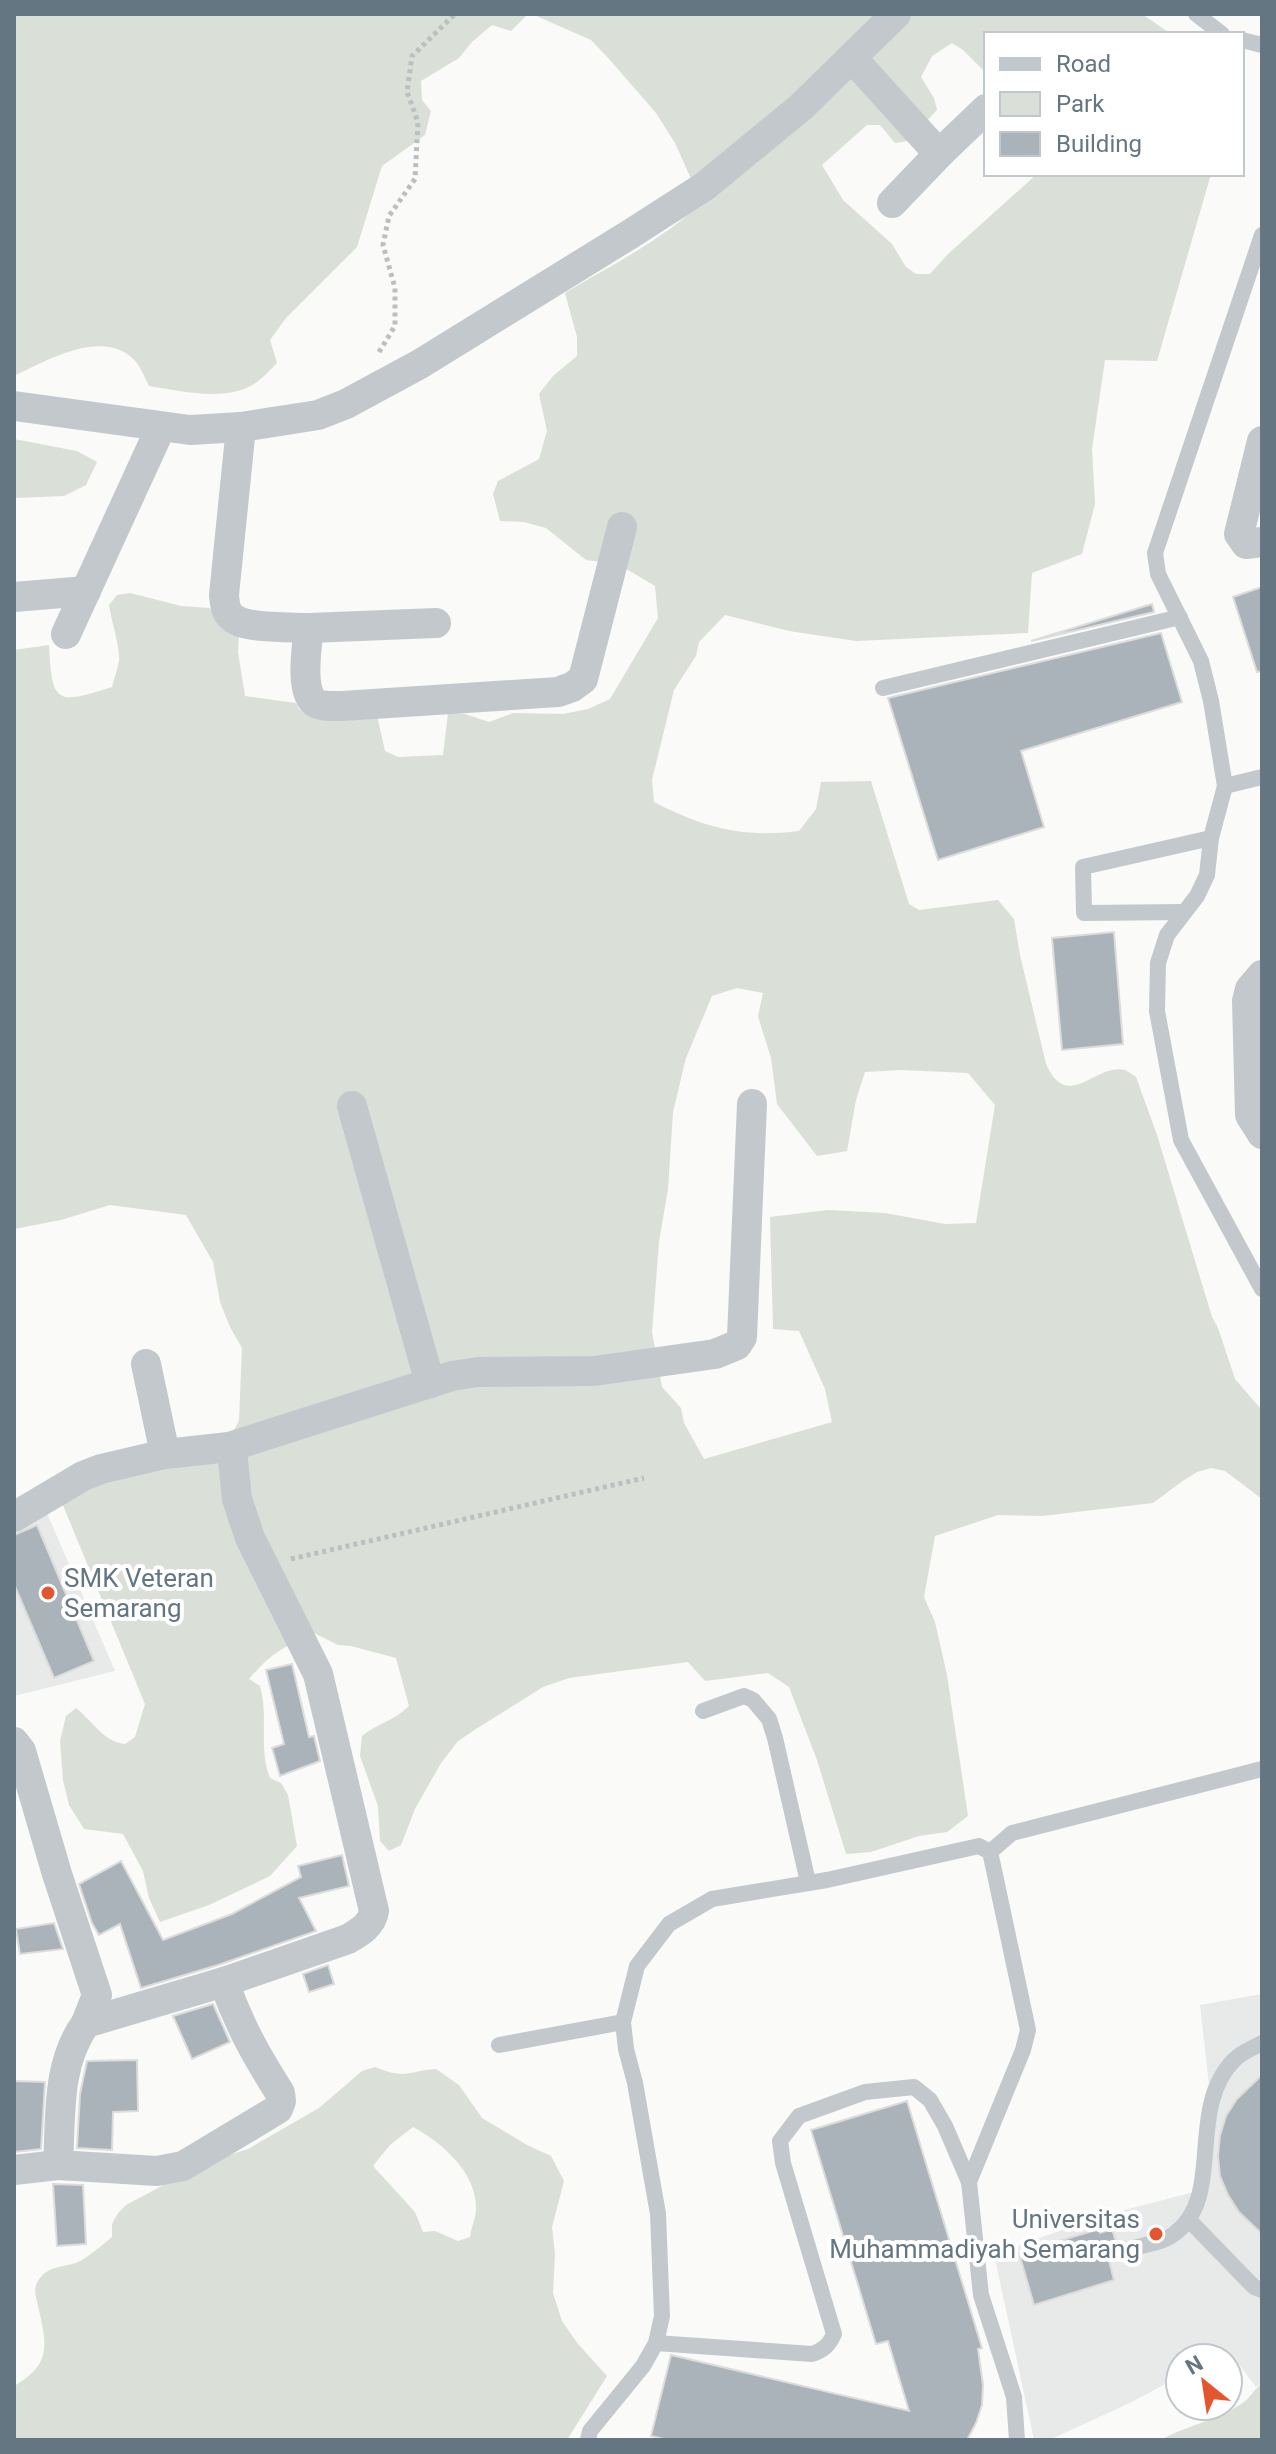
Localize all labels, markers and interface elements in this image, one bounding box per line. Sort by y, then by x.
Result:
legend [984,32,1244,176]
text: Road [1056,50,1111,78]
text: Park [1056,90,1105,118]
text: Building [1056,130,1142,158]
place label: SMK Veteran Semarang [64,1563,214,1623]
marker: SMK Veteran Semarang [39,1584,57,1602]
place label: Universitas Muhammadiyah Semarang [829,2204,1140,2264]
marker: Universitas Muhammadiyah Semarang [1147,2225,1165,2243]
north arrow [1164,2342,1244,2422]
text: N [1181,2350,1207,2380]

